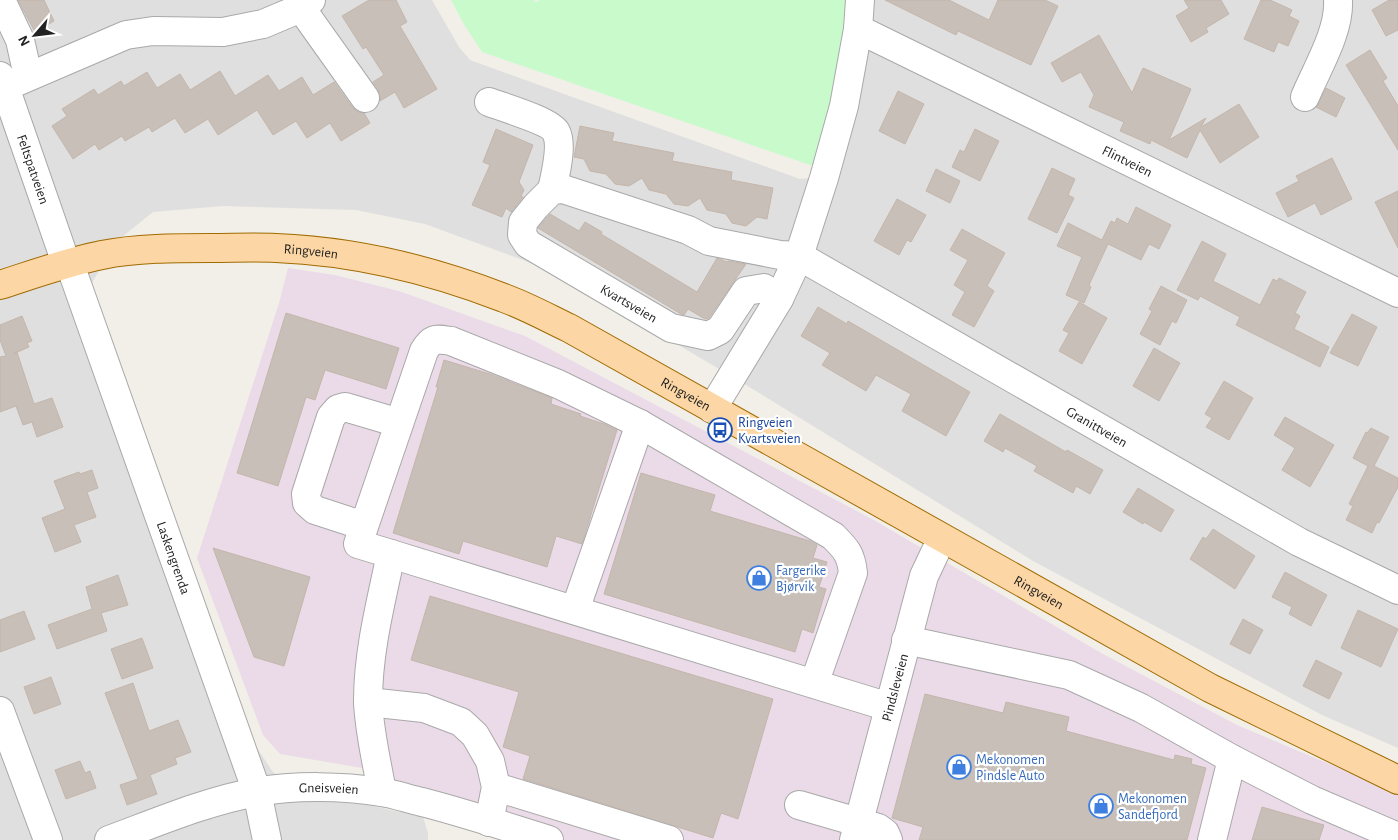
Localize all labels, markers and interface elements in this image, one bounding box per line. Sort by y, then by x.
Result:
north arrow [10,10,60,60]
text: N [16,33,33,48]
street label: Feltspatveien [14,133,51,206]
street label: Flintveien [1100,144,1154,180]
street label: Ringveien [283,242,339,262]
street label: Kvartsveien [598,282,659,326]
street label: Ringveien [658,375,713,414]
street label: Granittveien [1064,404,1129,450]
place label: Ringveien Kvartsveien [738,416,801,446]
bus stop icon: Ringveien Kvartsveien [707,417,733,443]
street label: Laskengrenda [154,520,192,597]
place label: Fargerike Bjørvik [776,564,826,594]
shop icon: Fargerike Bjørvik [746,565,772,591]
street label: Ringveien [1011,573,1066,612]
street label: Pindsleveien [880,652,911,723]
place label: Mekonomen Pindsle Auto [976,753,1045,783]
shop icon: Mekonomen Pindsle Auto [946,754,972,780]
street label: Gneisveien [299,781,359,797]
place label: Mekonomen Sandefjord [1118,792,1187,822]
shop icon: Mekonomen Sandefjord [1088,793,1114,819]

